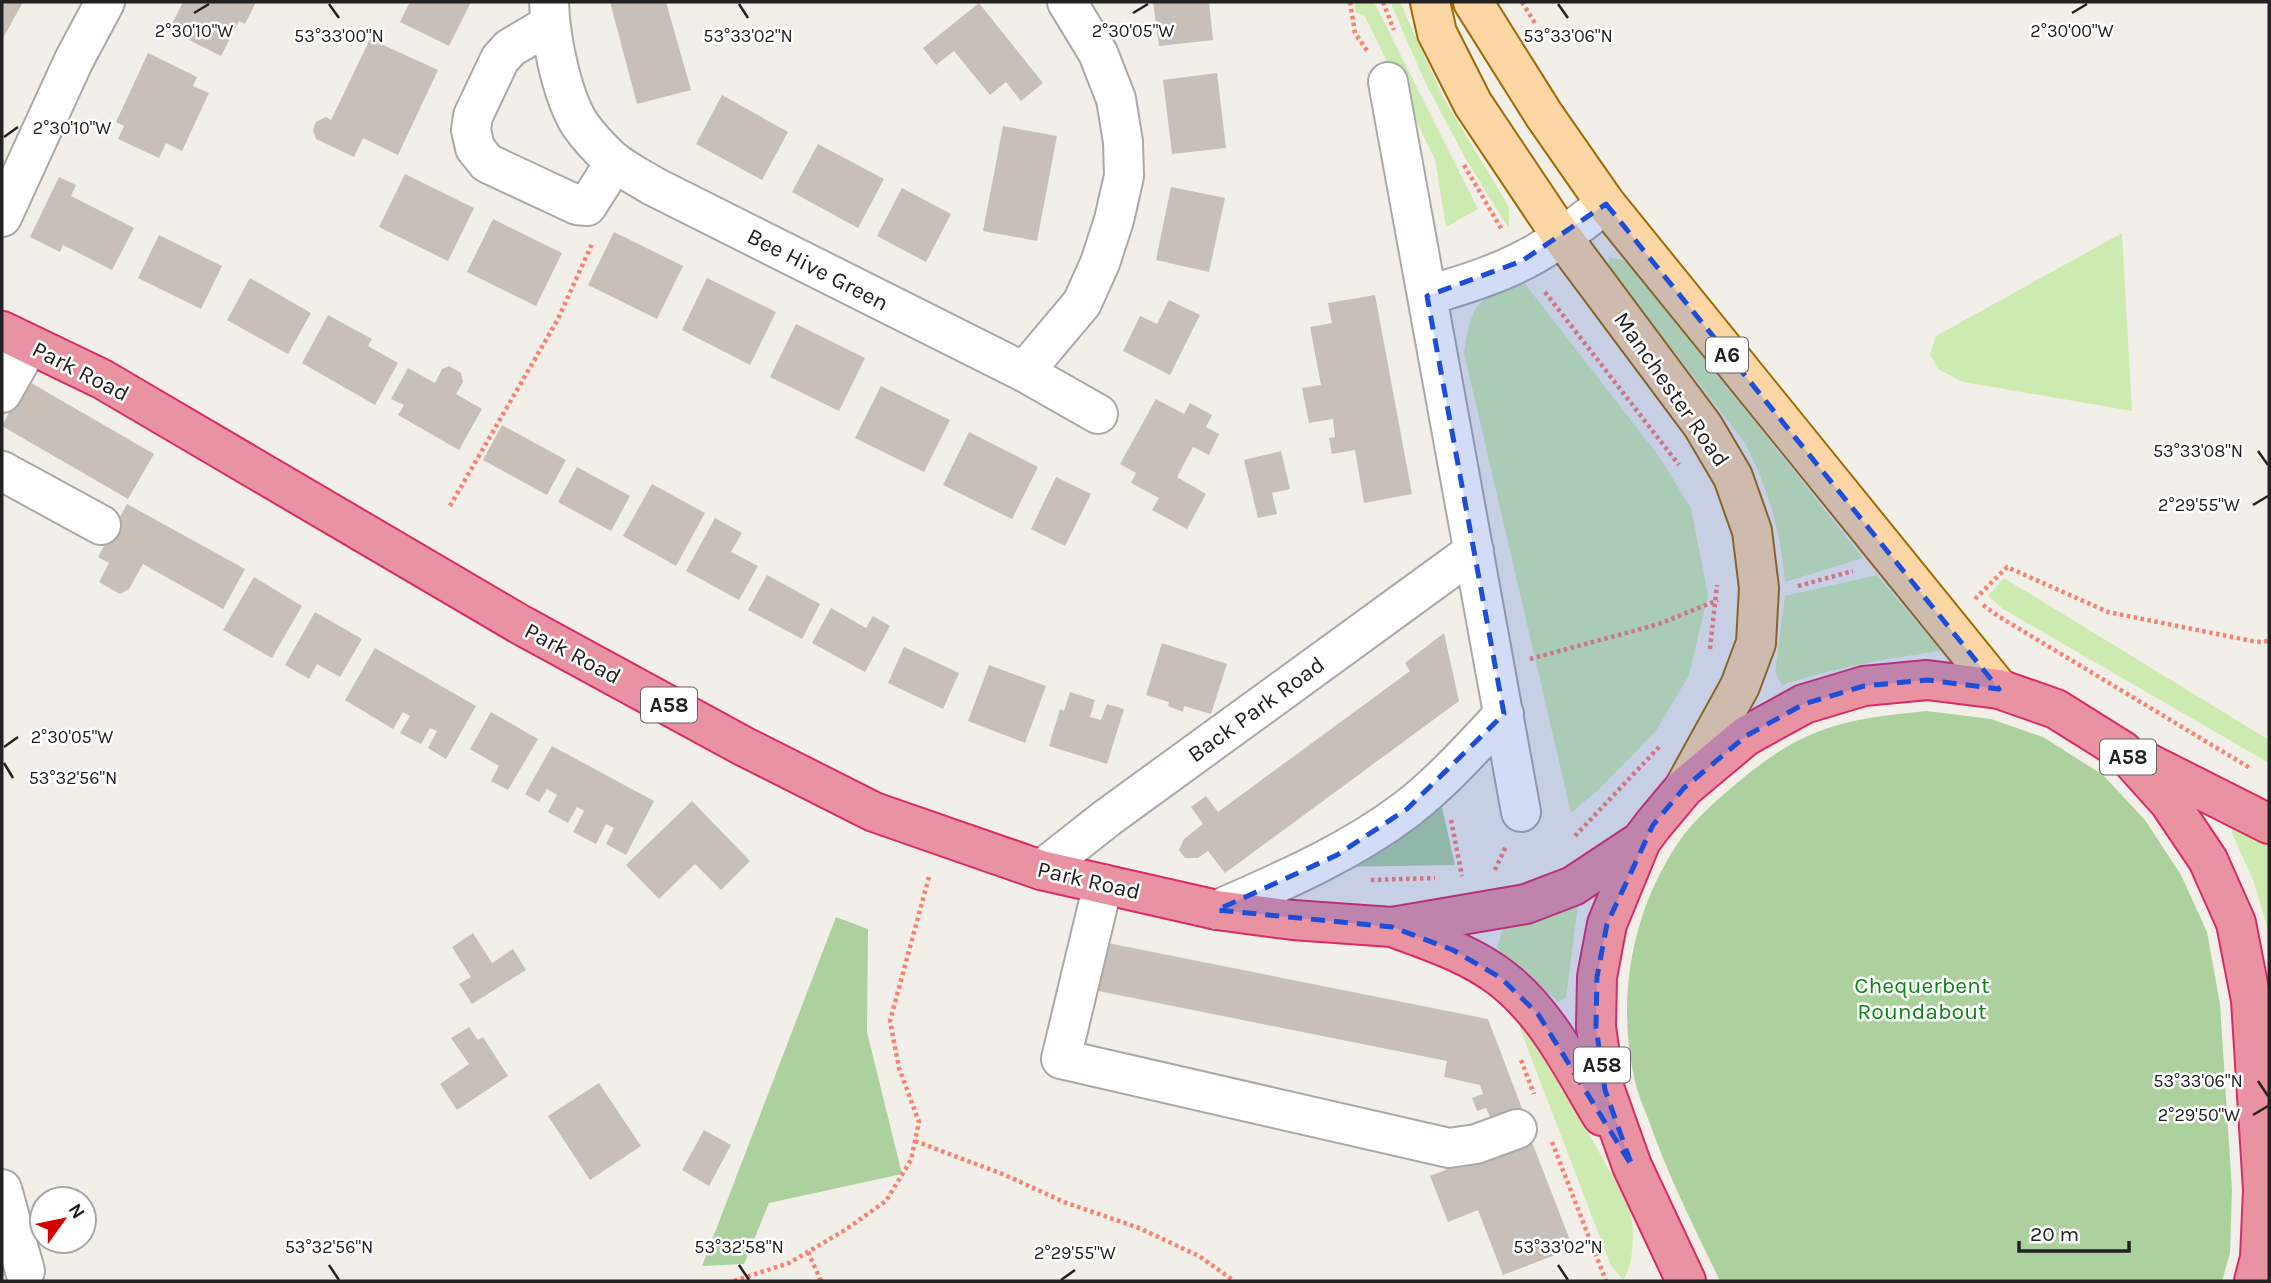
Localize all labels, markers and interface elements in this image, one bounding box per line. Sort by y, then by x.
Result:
text: 2°30'10"W [155,20,233,42]
text: 2°30'05"W [1092,20,1174,42]
text: 2°30'00"W [2030,20,2114,42]
text: 53°33'00"N [294,25,384,47]
text: 53°33'02"N [703,25,793,47]
text: 53°33'06"N [1523,25,1613,47]
text: 2°30'10"W [33,117,111,139]
street label: Bee Hive Green [743,222,893,317]
street label: Manchester Road [1608,307,1735,472]
street label: Park Road [28,336,134,407]
road number: A6 [1706,338,1748,372]
text: 53°33'08"N [2153,440,2243,462]
text: 2°29'55"W [2158,494,2240,516]
street label: Park Road [520,617,625,690]
street label: Back Park Road [1183,651,1330,768]
road number: A58 [641,688,697,722]
text: 2°30'05"W [31,726,113,748]
road number: A58 [2100,740,2156,774]
text: 53°32'56"N [29,767,117,789]
street label: Park Road [1035,856,1143,905]
park label: Chequerbent Roundabout [1854,972,1990,1025]
road number: A58 [1574,1048,1630,1082]
text: 53°33'06"N [2153,1070,2243,1092]
text: 2°29'50"W [2158,1104,2240,1126]
north arrow [28,1185,98,1255]
text: N [63,1200,89,1223]
scale bar [2019,1210,2129,1254]
text: 20 m [2030,1222,2079,1246]
text: 53°32'56"N [285,1236,373,1258]
text: 53°32'58"N [694,1236,784,1258]
text: 53°33'02"N [1513,1236,1603,1258]
text: 2°29'55"W [1034,1242,1116,1264]

